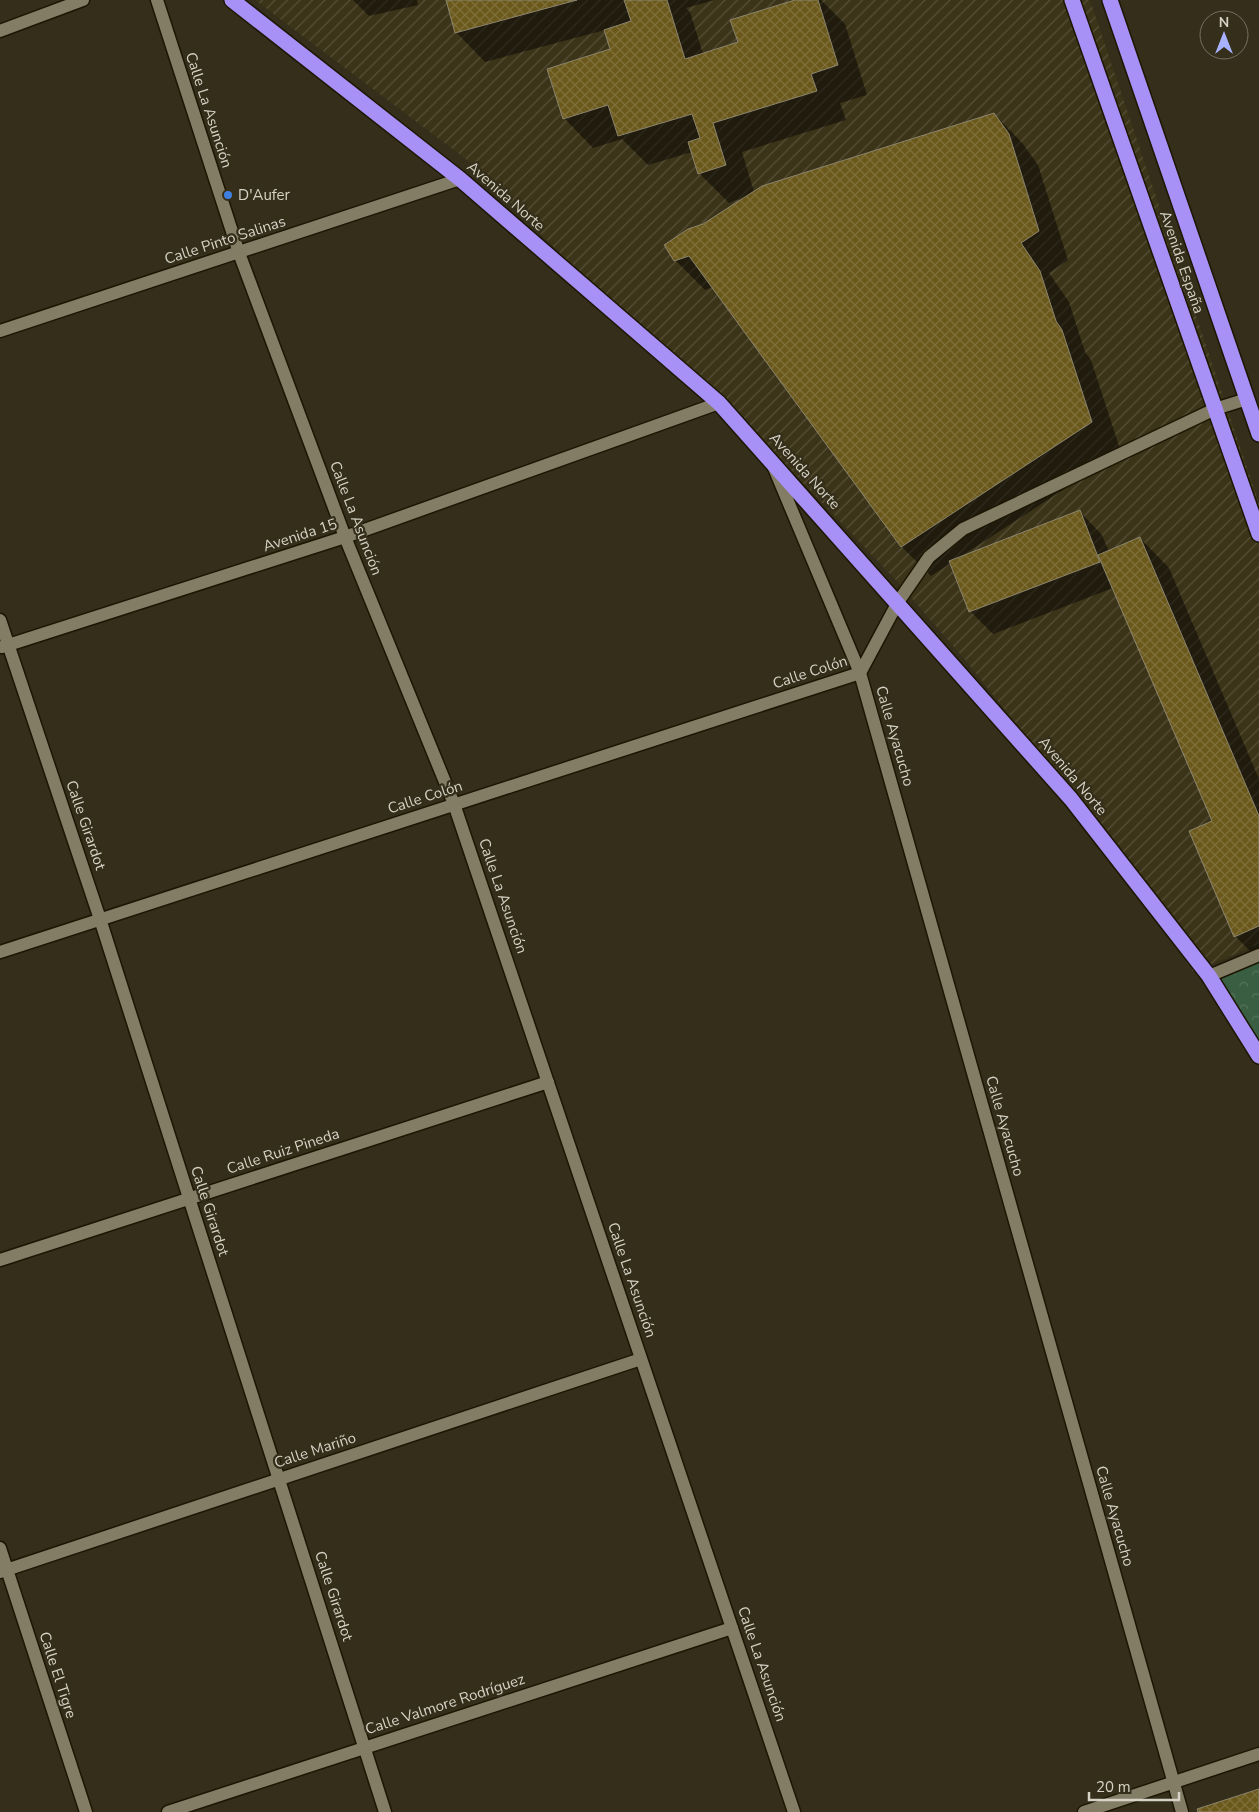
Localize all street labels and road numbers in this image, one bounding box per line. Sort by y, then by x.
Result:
street label: Calle La Asunción [181,50,237,170]
street label: Avenida Norte [463,157,549,235]
street label: Avenida España [1155,208,1209,316]
street label: Calle Pinto Salinas [162,211,288,269]
street label: Avenida Norte [765,428,845,514]
street label: Calle La Asunción [325,458,387,578]
street label: Avenida 15 [260,514,340,556]
street label: Calle Colón [770,651,850,693]
street label: Calle Ayacucho [871,683,919,789]
street label: Avenida Norte [1034,732,1112,820]
street label: Calle Colón [385,776,465,818]
street label: Calle Girardot [61,777,111,873]
street label: Calle La Asunción [474,836,532,956]
street label: Calle Ayacucho [981,1073,1029,1179]
street label: Calle Ruiz Pineda [224,1123,342,1179]
street label: Calle Girardot [186,1163,234,1259]
street label: Calle La Asunción [603,1220,661,1340]
street label: Calle Mariño [272,1427,358,1473]
street label: Calle Ayacucho [1091,1463,1139,1569]
street label: Calle Girardot [310,1548,358,1644]
street label: Calle La Asunción [733,1604,791,1724]
street label: Calle El Tigre [35,1629,81,1721]
street label: Calle Valmore Rodríguez [363,1669,527,1739]

